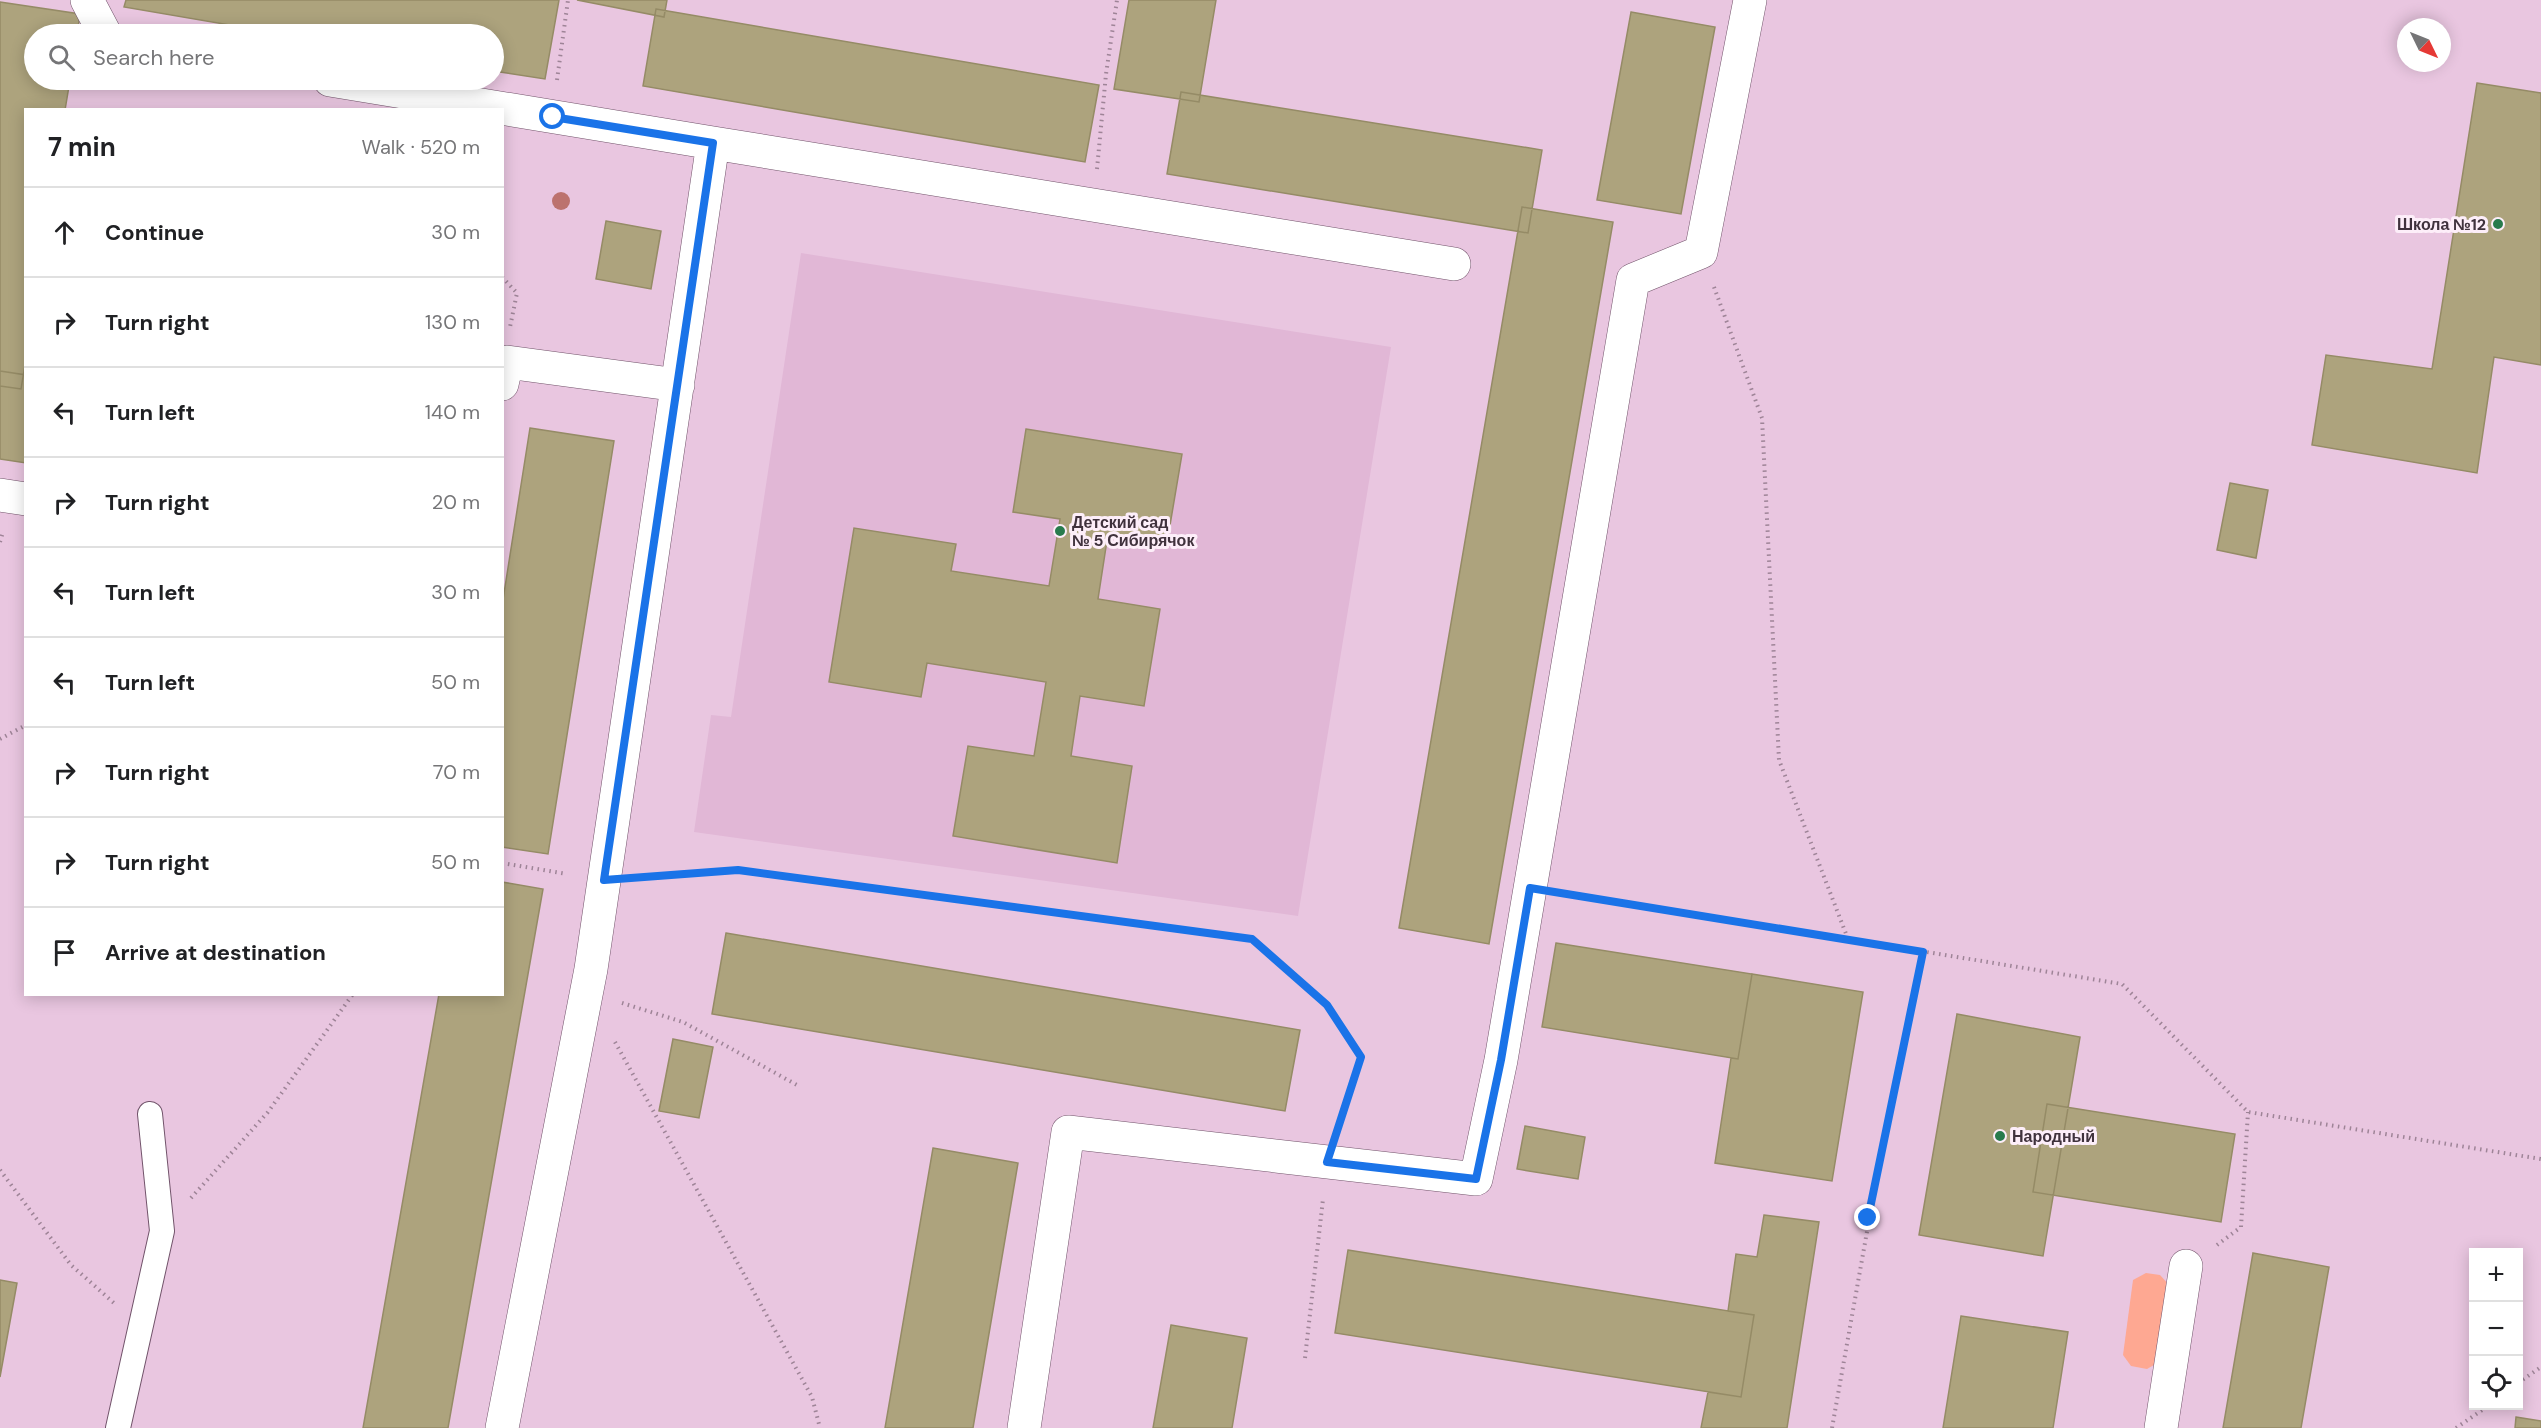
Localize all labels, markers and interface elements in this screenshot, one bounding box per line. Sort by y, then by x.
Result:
north arrow [2397,18,2451,72]
search box [24,24,504,90]
icon: search [45,41,78,74]
text: Search here [93,43,214,72]
route start [539,103,565,129]
text: 7 min [48,130,116,164]
text: Walk · 520 m [362,134,480,160]
place label: Школа №12 [2397,214,2486,235]
icon: ahead [48,216,81,249]
marker: Школа №12 [2491,217,2505,231]
text: Continue [105,218,204,247]
text: 30 m [431,219,480,245]
icon: right [48,306,81,339]
text: Turn right [105,308,210,337]
text: 130 m [425,309,480,335]
icon: left [48,396,81,429]
text: Turn left [105,398,195,427]
text: 140 m [425,399,480,425]
icon: right [48,486,81,519]
text: Turn right [105,488,210,517]
text: 20 m [432,489,480,515]
place label: Детский сад № 5 Сибирячок [1072,512,1195,551]
marker: Детский сад № 5 Сибирячок [1053,524,1067,538]
icon: left [48,576,81,609]
text: Turn left [105,578,195,607]
text: 30 m [431,579,480,605]
icon: left [48,666,81,699]
text: Turn left [105,668,195,697]
text: 50 m [431,669,480,695]
icon: right [48,756,81,789]
text: Turn right [105,758,210,787]
text: 70 m [433,759,480,785]
icon: right [48,846,81,879]
text: Turn right [105,848,210,877]
text: 50 m [431,849,480,875]
icon: arrive [48,936,81,969]
text: Arrive at destination [105,938,326,967]
place label: Народный [2012,1126,2095,1147]
marker: Народный [1993,1129,2007,1143]
route end [1854,1204,1880,1230]
map controls [2469,1248,2523,1410]
button: + [2469,1248,2523,1302]
button: − [2469,1302,2523,1356]
button: locate [2469,1356,2523,1410]

